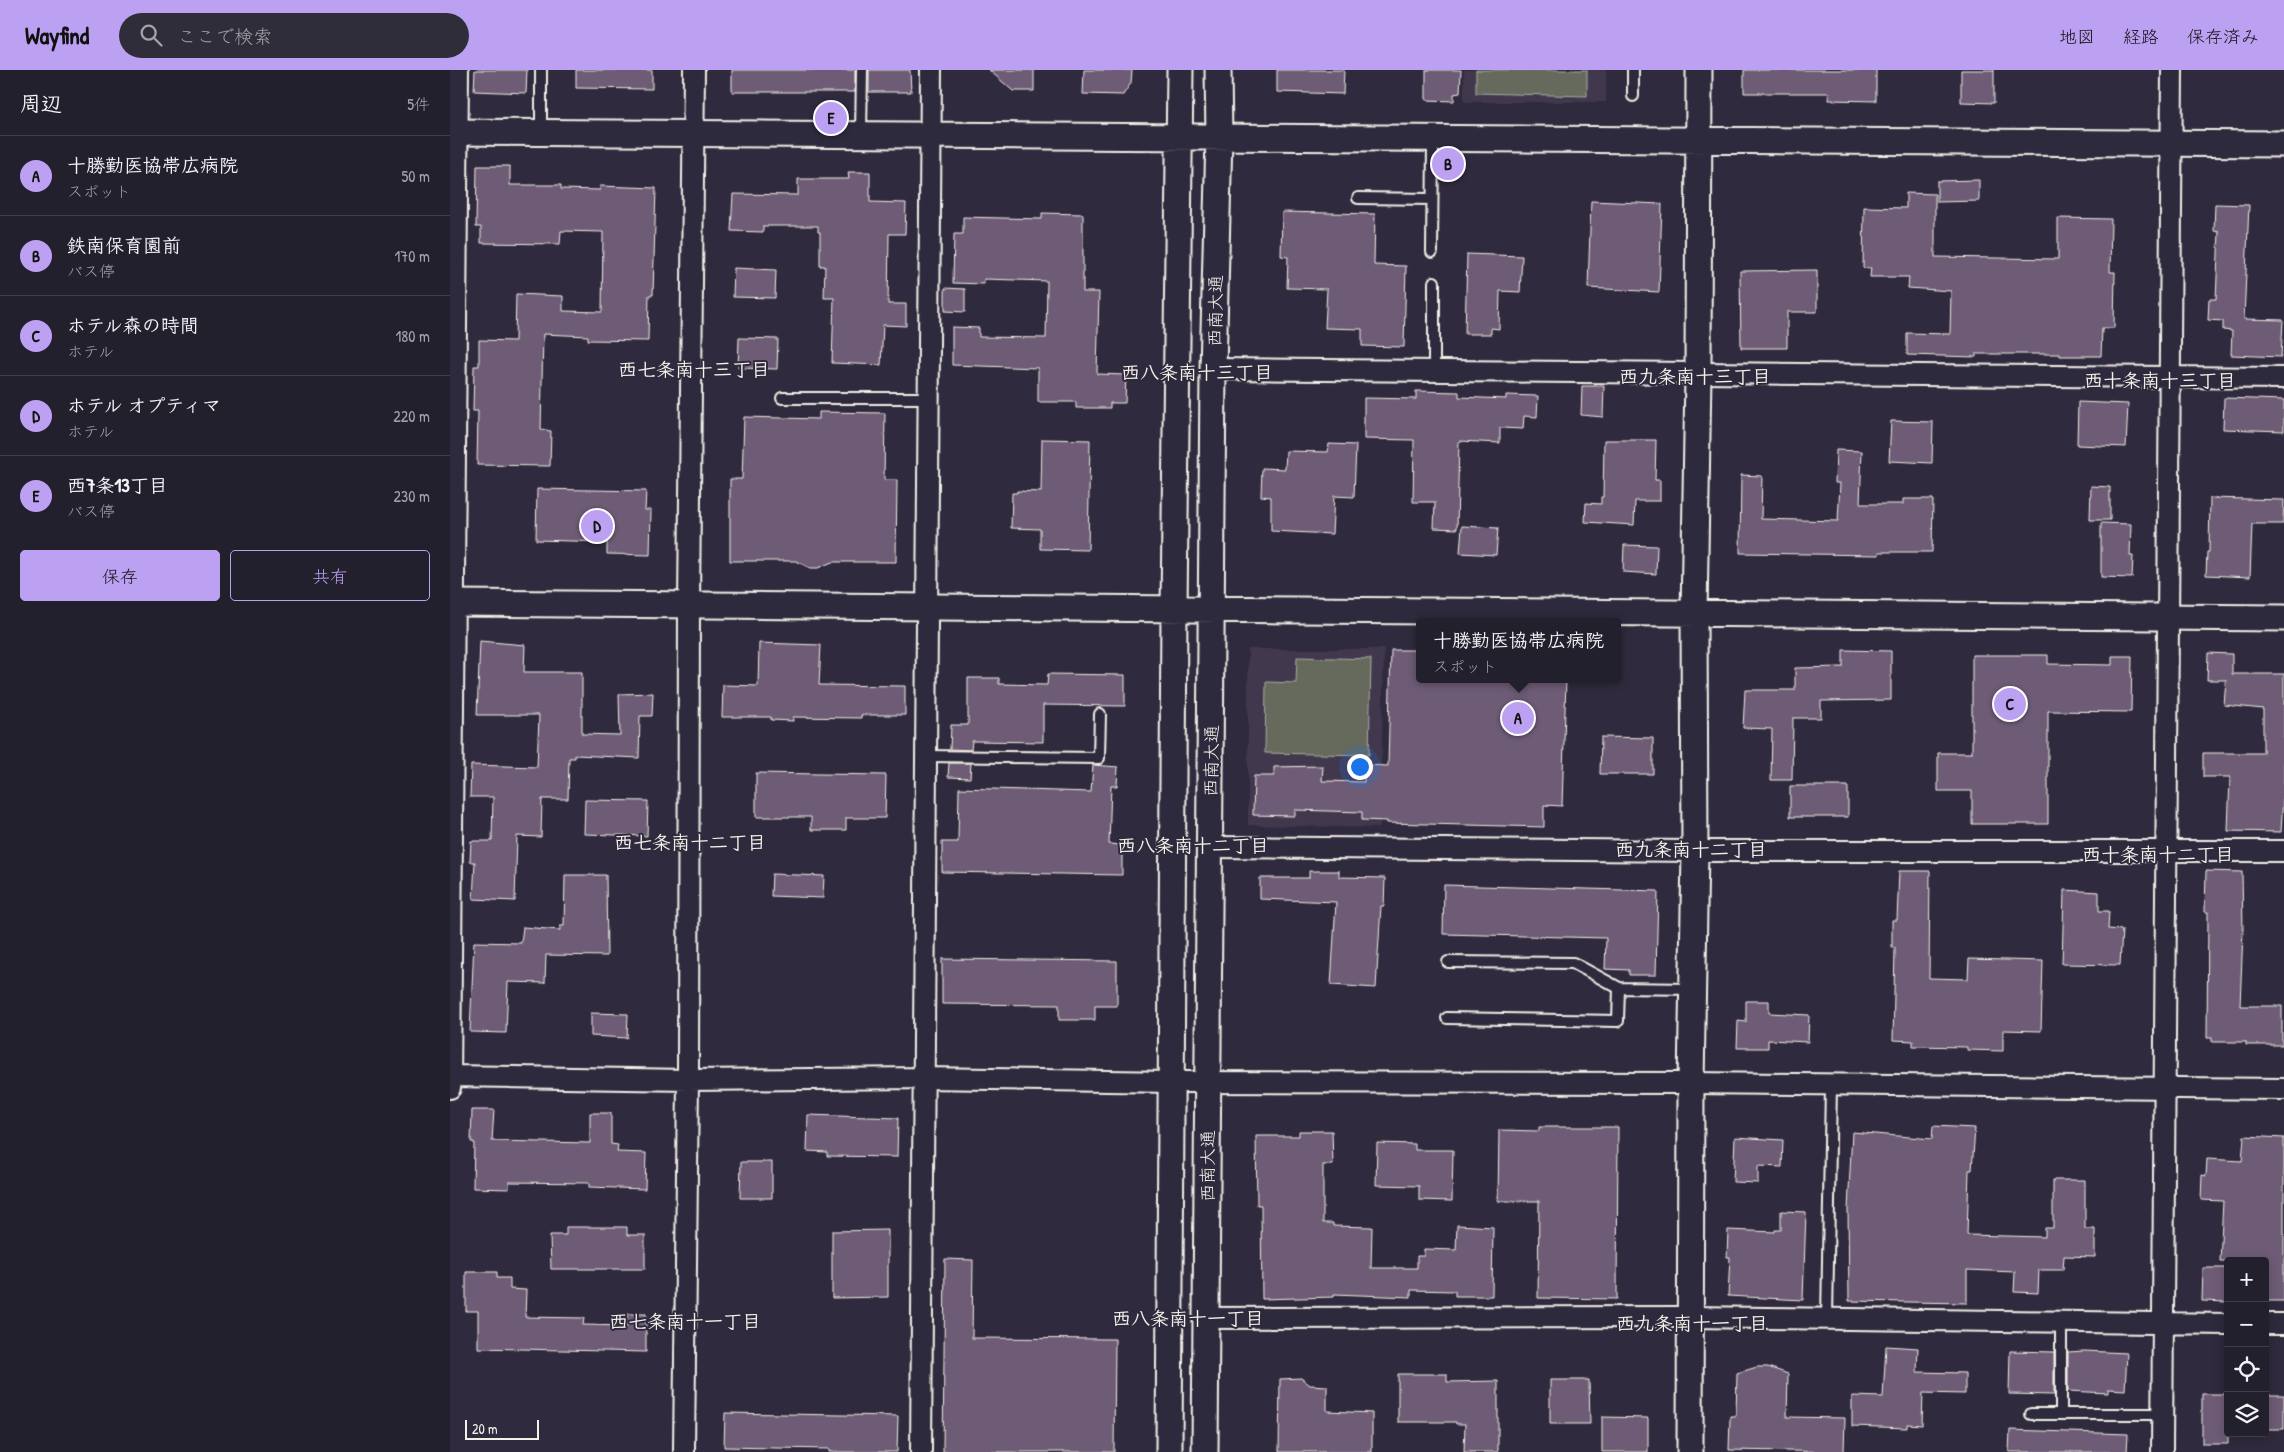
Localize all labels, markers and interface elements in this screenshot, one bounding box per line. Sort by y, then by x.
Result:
search box [119,13,469,58]
text: Wayfind [25,19,89,51]
icon: search [137,21,165,49]
text: ここで検索 [177,23,272,49]
text: 地図 [2059,24,2095,49]
text: 経路 [2123,24,2159,49]
text: 保存済み [2187,24,2259,49]
text: 周辺 [20,89,62,118]
text: 5件 [407,93,430,115]
pin: E [815,99,847,137]
pin: B [1432,145,1464,183]
text: 十勝勤医協帯広病院 [67,152,238,178]
text: A [32,165,40,187]
text: 50 m [402,165,430,187]
text: スポット [67,180,131,202]
text: 鉄南保育園前 [67,232,181,258]
text: B [32,245,40,267]
text: 170 m [395,245,430,267]
text: バス停 [67,260,115,282]
street label: 西南大通 [1202,275,1228,347]
text: ホテル森の時間 [67,312,199,338]
text: C [32,325,40,347]
text: 180 m [396,325,430,347]
text: ホテル [67,340,114,362]
district label: 西七条南十三丁目 [618,356,770,382]
district label: 西八条南十三丁目 [1121,359,1273,385]
district label: 西九条南十三丁目 [1619,363,1771,389]
district label: 西十条南十三丁目 [2084,367,2236,393]
text: ホテル オプティマ [67,392,221,418]
text: D [32,405,40,427]
text: 220 m [393,405,430,427]
text: ホテル [67,420,114,442]
text: 西7条13丁目 [67,472,168,498]
text: E [32,485,40,507]
text: 230 m [394,485,430,507]
text: バス停 [67,500,115,522]
pin: D [581,507,613,545]
button: 保存 [20,550,220,601]
button: 共有 [230,550,430,601]
popup [1416,618,1621,683]
text: 十勝勤医協帯広病院 [1433,627,1604,653]
text: スポット [1433,655,1497,677]
pin: C [1994,685,2026,723]
pin: A [1502,699,1534,737]
street label: 西南大通 [1198,725,1224,797]
your location [1347,754,1373,780]
district label: 西七条南十二丁目 [614,829,766,855]
district label: 西八条南十二丁目 [1117,832,1269,858]
district label: 西九条南十二丁目 [1615,836,1767,862]
district label: 西十条南十二丁目 [2082,841,2234,867]
street label: 西南大通 [1195,1130,1220,1202]
map controls [2224,1257,2269,1437]
button: + [2224,1257,2269,1302]
button: − [2224,1302,2269,1347]
district label: 西八条南十一丁目 [1112,1305,1264,1331]
district label: 西七条南十一丁目 [609,1308,761,1334]
district label: 西九条南十一丁目 [1616,1310,1768,1336]
button: locate [2224,1347,2269,1392]
button: layers [2224,1392,2269,1437]
scale bar [465,1417,539,1440]
text: 20 m [472,1419,498,1438]

